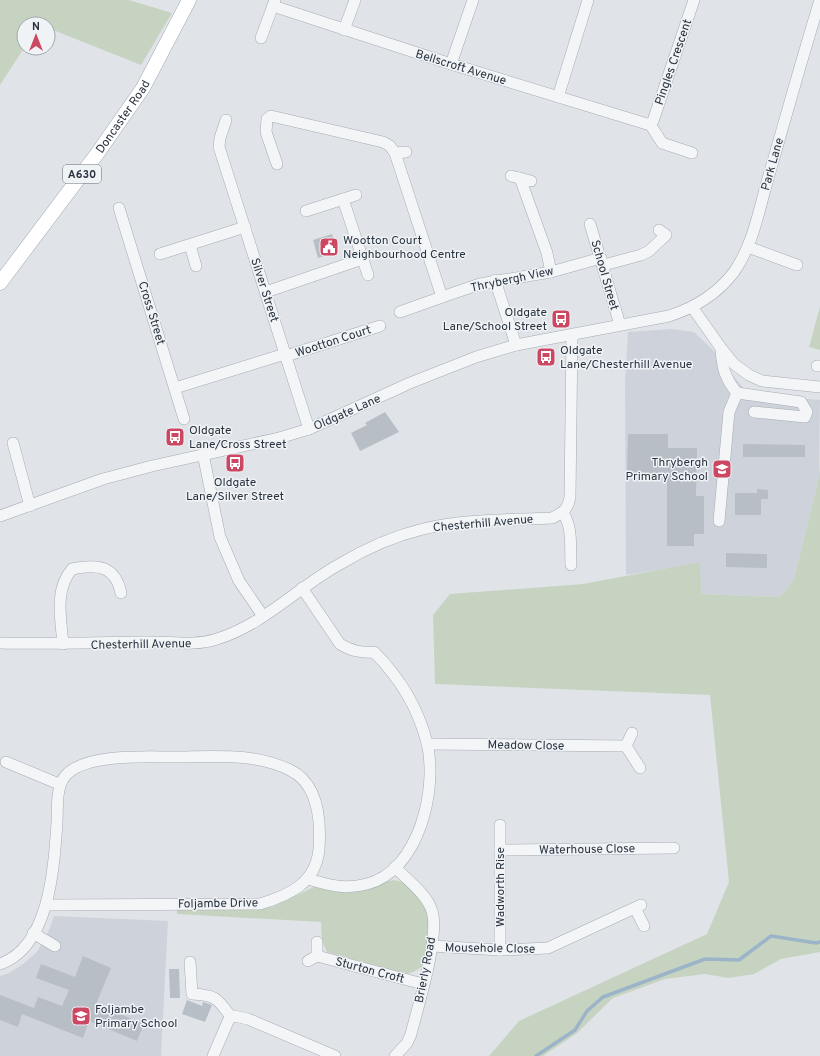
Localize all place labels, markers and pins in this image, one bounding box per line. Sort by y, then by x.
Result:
place label: Wootton Court Neighbourhood Centre [343,233,466,263]
public building icon: Wootton Court Neighbourhood Centre [318,236,340,258]
place label: Oldgate Lane/School Street [443,305,547,335]
bus stop icon: Oldgate Lane/School Street [550,308,572,330]
place label: Oldgate Lane/Chesterhill Avenue [560,343,692,373]
bus stop icon: Oldgate Lane/Chesterhill Avenue [535,346,557,368]
place label: Oldgate Lane/Cross Street [189,423,286,453]
bus stop icon: Oldgate Lane/Cross Street [164,426,186,448]
bus stop icon: Oldgate Lane/Silver Street [224,452,246,474]
place label: Thrybergh Primary School [626,455,708,485]
school or university icon: Thrybergh Primary School [711,458,733,480]
place label: Oldgate Lane/Silver Street [186,475,284,505]
place label: Foljambe Primary School [95,1002,178,1032]
school or university icon: Foljambe Primary School [70,1005,92,1027]

